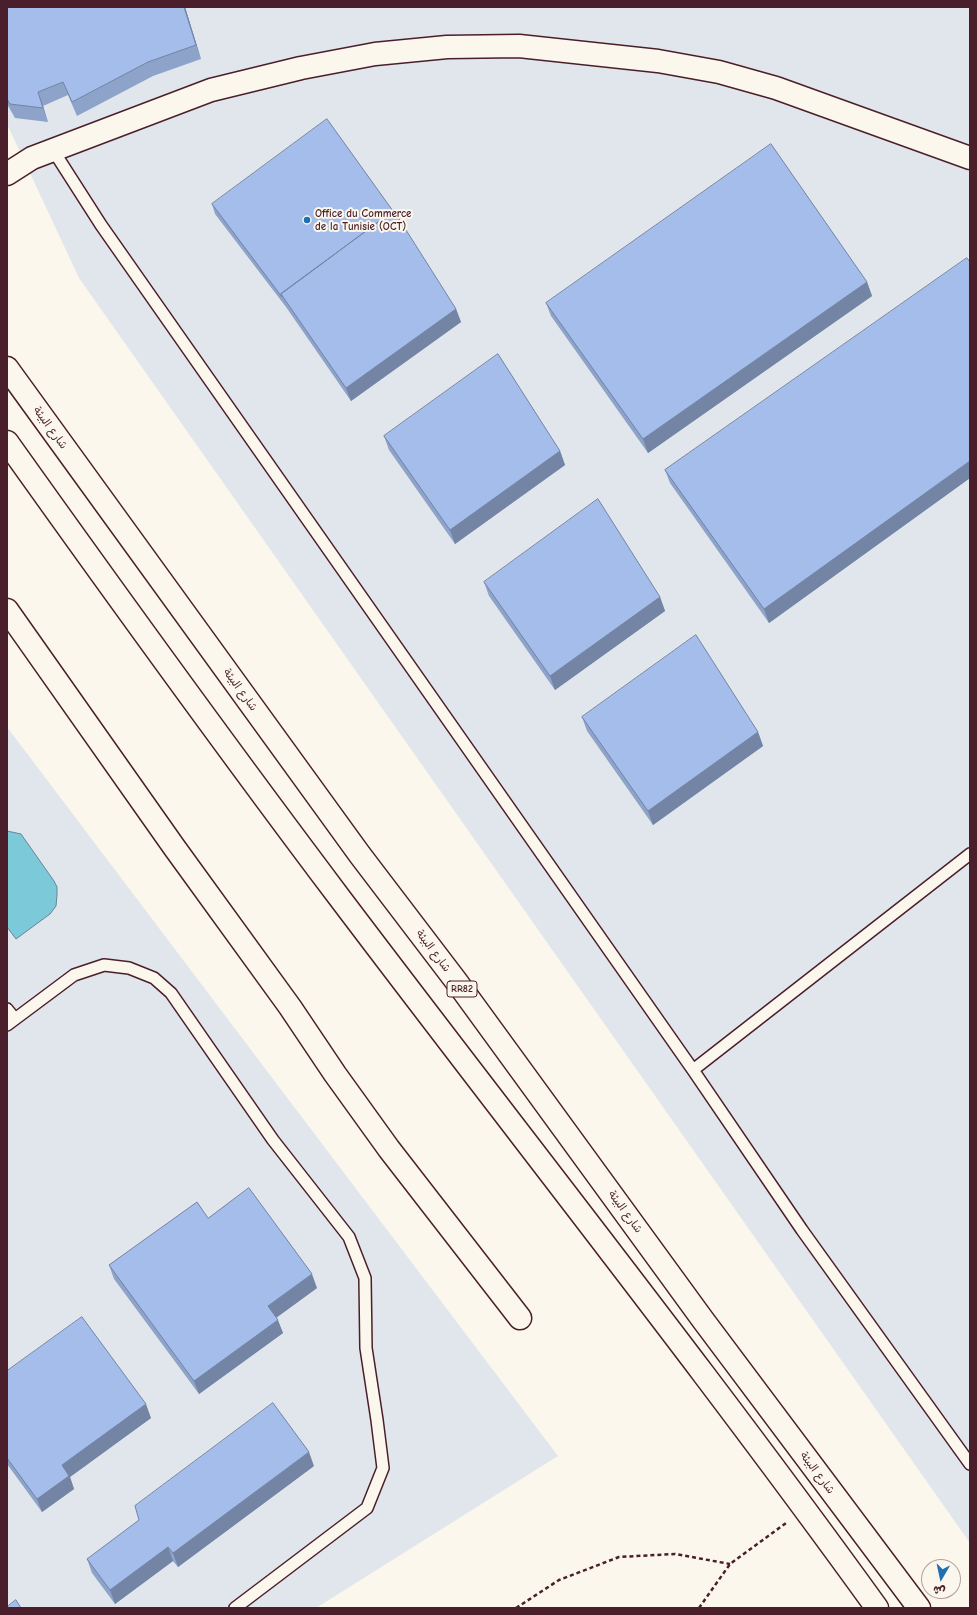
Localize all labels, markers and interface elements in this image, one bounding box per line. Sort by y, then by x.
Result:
place label: Office du Commerce de la Tunisie (OCT) [315,207,411,233]
marker: Office du Commerce de la Tunisie (OCT) [302,215,312,225]
street label: شارع البيئة [30,404,70,452]
street label: شارع البيئة [220,666,260,714]
street label: شارع البيئة [413,927,453,975]
road number: RR82 [447,981,477,997]
street label: شارع البيئة [605,1188,645,1236]
street label: شارع البيئة [797,1449,837,1497]
north arrow [921,1559,961,1599]
text: ش [932,1583,946,1598]

